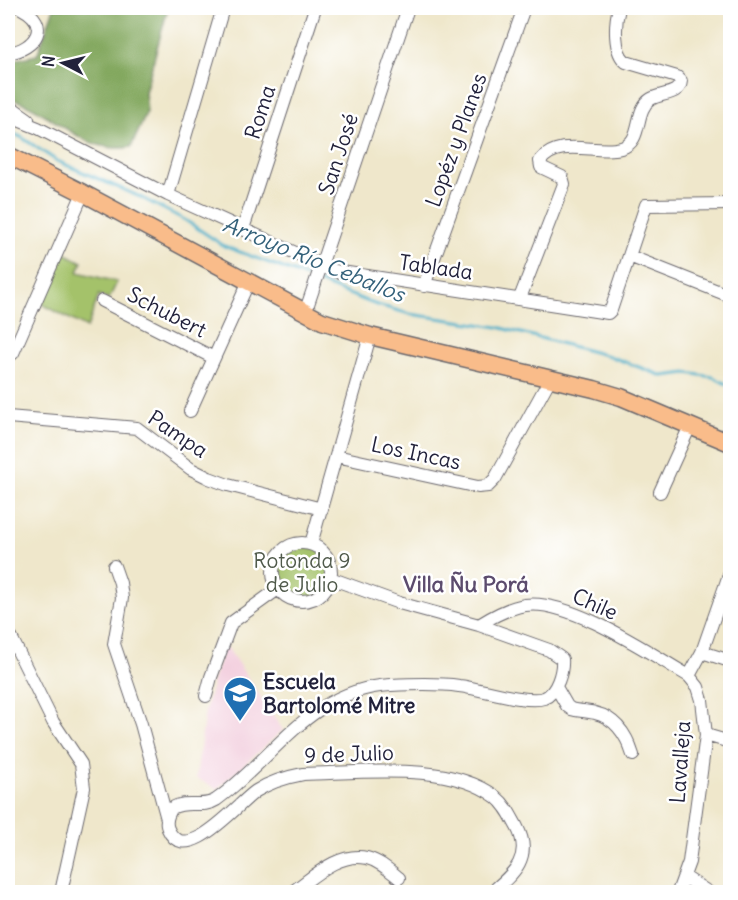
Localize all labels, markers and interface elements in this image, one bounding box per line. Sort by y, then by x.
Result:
north arrow [33,33,93,93]
text: N [38,54,59,68]
street label: Lopéz y Planes [419,69,493,211]
street label: Roma [239,81,281,143]
street label: San José [312,110,364,198]
water label: Arroyo Río Ceballos [219,210,411,309]
street label: Tablada [397,248,475,286]
street label: Schubert [123,281,211,343]
street label: Pampa [143,404,213,464]
street label: Los Incas [369,430,463,476]
park label: Rotonda 9 de Julio [253,547,351,598]
district label: Villa Ñu Porá [403,570,529,598]
street label: Chile [568,582,622,626]
place label: Escuela Bartolomé Mitre [263,668,415,719]
school or university icon: Escuela Bartolomé Mitre [222,675,258,722]
street label: Lavalleja [664,720,696,804]
street label: 9 de Julio [304,739,394,769]

